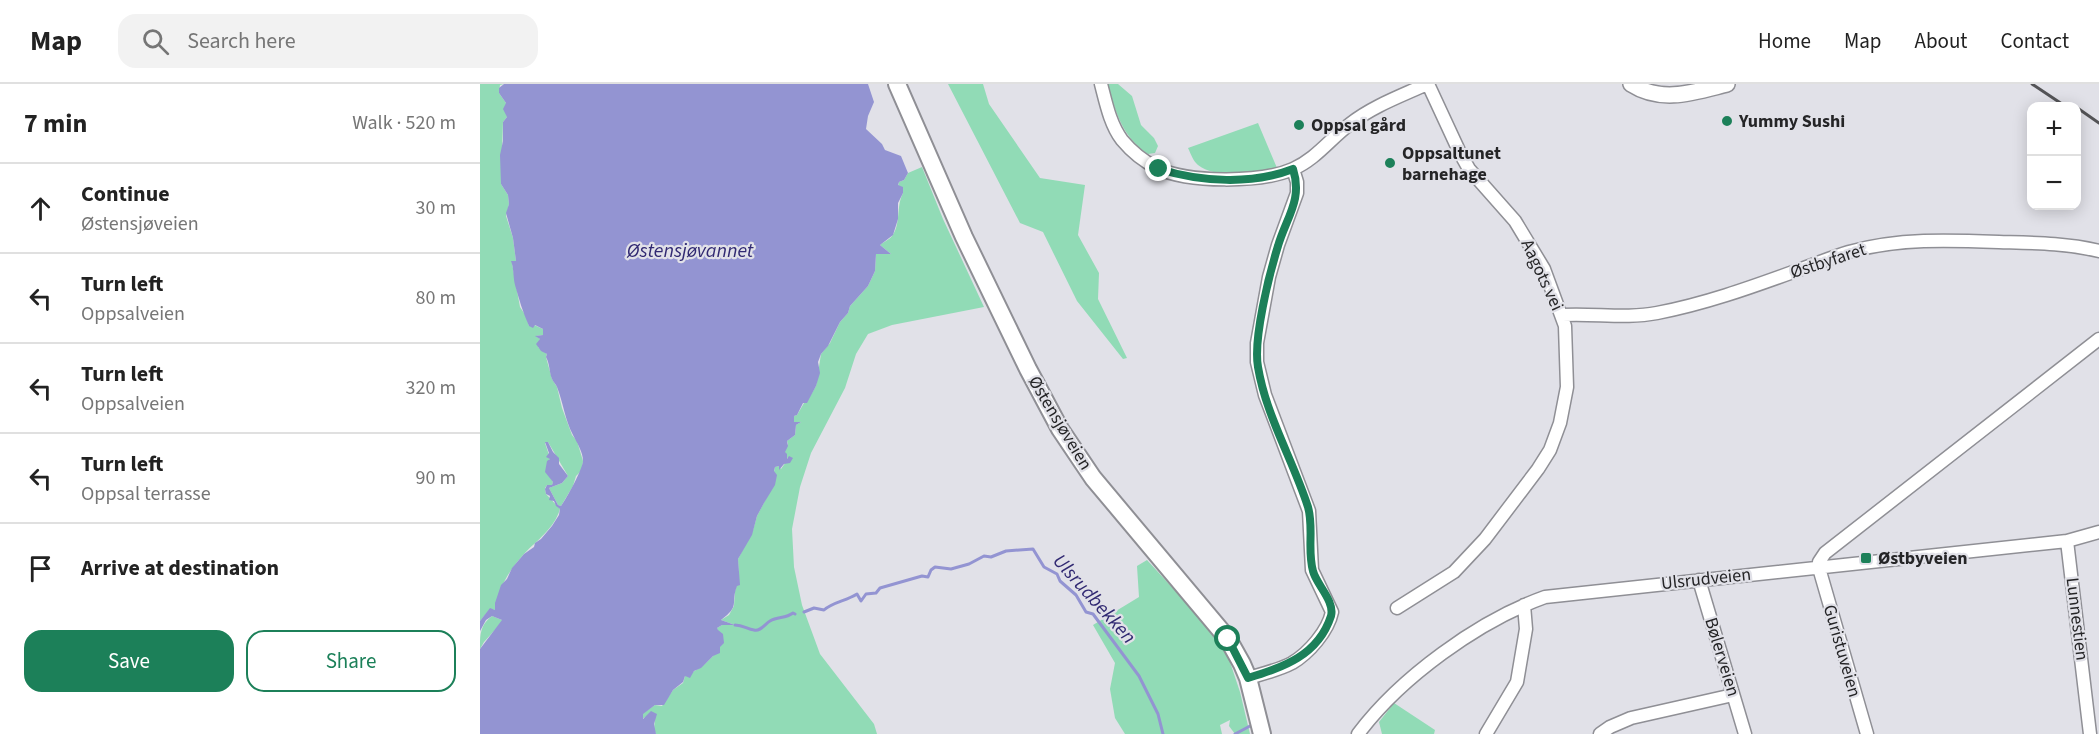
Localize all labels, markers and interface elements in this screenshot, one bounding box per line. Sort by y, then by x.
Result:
search box [118,14,538,68]
text: Map [30,21,82,61]
icon: search [139,25,172,58]
text: Search here [187,25,296,57]
text: Home [1758,26,1811,56]
text: Map [1844,26,1882,56]
text: About [1915,26,1967,56]
text: Contact [2000,26,2069,56]
map controls [2027,102,2081,210]
button: + [2027,102,2081,156]
text: 7 min [24,105,87,142]
text: Walk · 520 m [352,109,456,137]
place label: Yummy Sushi [1738,109,1845,134]
place label: Oppsal gård [1311,113,1406,138]
marker: Yummy Sushi [1720,114,1734,128]
marker: Oppsal gård [1292,118,1306,132]
place label: Oppsaltunet barnehage [1402,141,1501,187]
route end [1145,155,1171,181]
marker: Oppsaltunet barnehage [1383,156,1397,170]
button: − [2027,156,2081,210]
text: Continue [81,178,170,210]
icon: ahead [24,192,57,225]
text: 30 m [416,194,456,222]
text: Østensjøveien [81,210,199,238]
street label: Aagots vei [1515,235,1569,315]
water label: Østensjøvannet [626,237,754,265]
street label: Østbyfaret [1787,237,1869,285]
text: Turn left [81,268,163,300]
icon: left [24,282,57,315]
text: 80 m [416,284,456,312]
text: Oppsalveien [81,300,185,328]
text: Turn left [81,358,163,390]
street label: Østensjøveien [1022,371,1098,475]
icon: left [24,372,57,405]
text: 320 m [406,374,456,402]
text: Oppsalveien [81,390,185,418]
text: Turn left [81,448,163,480]
icon: left [24,462,57,495]
text: 90 m [416,464,456,492]
text: Oppsal terrasse [81,480,211,508]
place label: Østbyveien [1878,546,1968,571]
water label: Ulsrudbekken [1046,548,1142,650]
marker: Østbyveien [1859,551,1873,565]
icon: arrive [24,552,57,585]
text: Arrive at destination [81,552,279,584]
street label: Ulsrudveien [1660,562,1752,596]
street label: Lunnestien [2060,576,2094,662]
street label: Guristuveien [1817,602,1867,700]
street label: Bølerveien [1698,615,1746,699]
route start [1214,625,1240,651]
button: Save [24,630,234,692]
button: Share [246,630,456,692]

